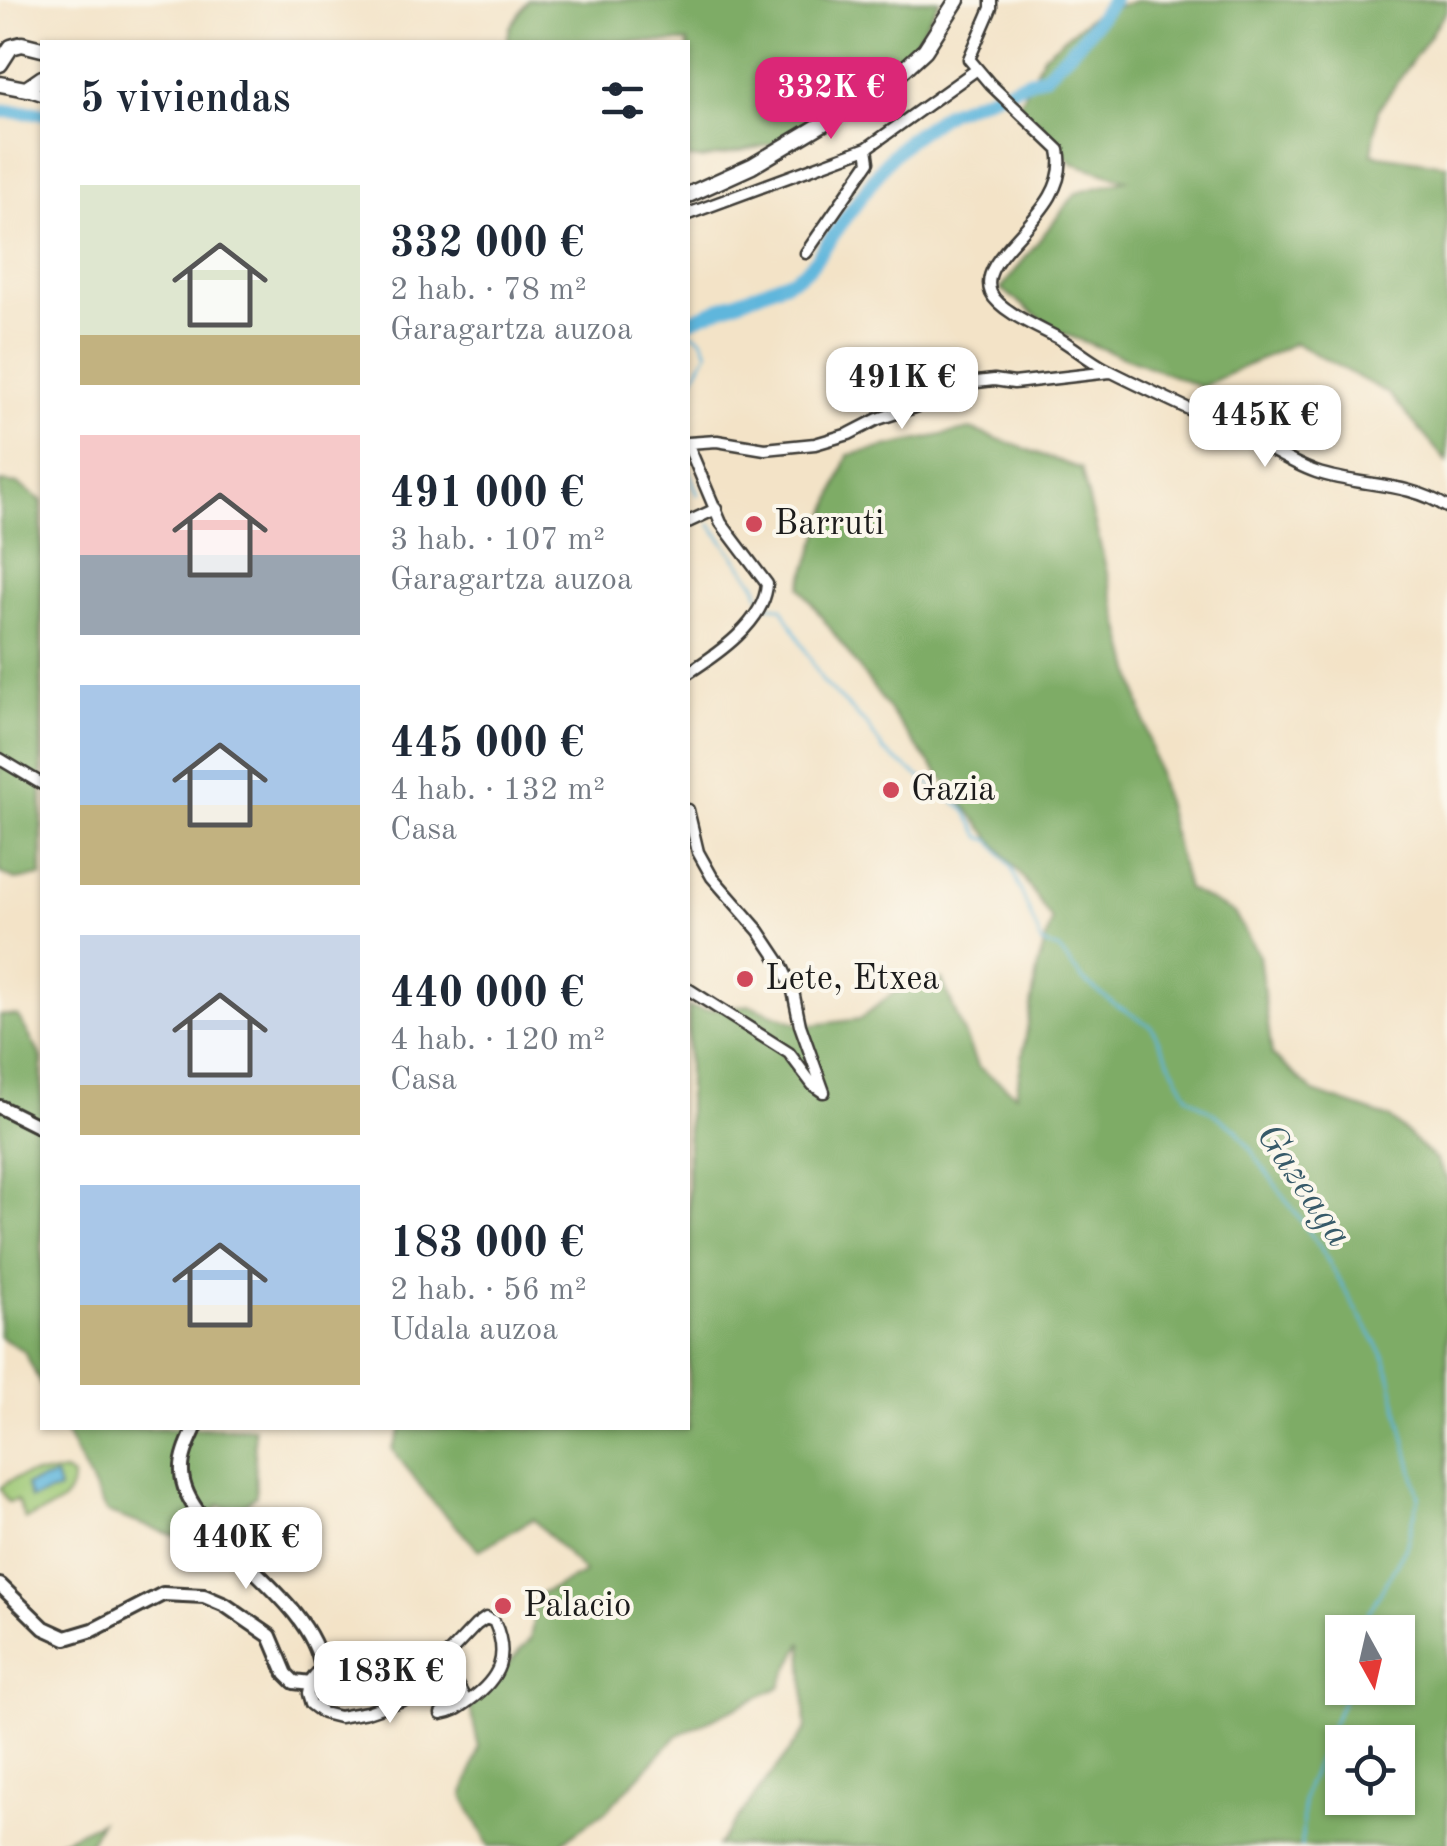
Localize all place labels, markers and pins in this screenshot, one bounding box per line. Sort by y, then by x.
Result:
pin: 332K € [750,57,912,142]
pin: 491K € [821,347,983,432]
pin: 445K € [1184,385,1346,470]
place label: Barruti [774,507,885,542]
marker: Barruti [743,513,765,535]
place label: Gazia [911,773,996,808]
marker: Gazia [880,779,902,801]
place label: Lete, Etxea [765,962,940,997]
marker: Lete, Etxea [734,968,756,990]
pin: 440K € [165,1507,327,1592]
place label: Palacio [523,1589,631,1624]
marker: Palacio [492,1595,514,1617]
pin: 183K € [309,1641,471,1726]

